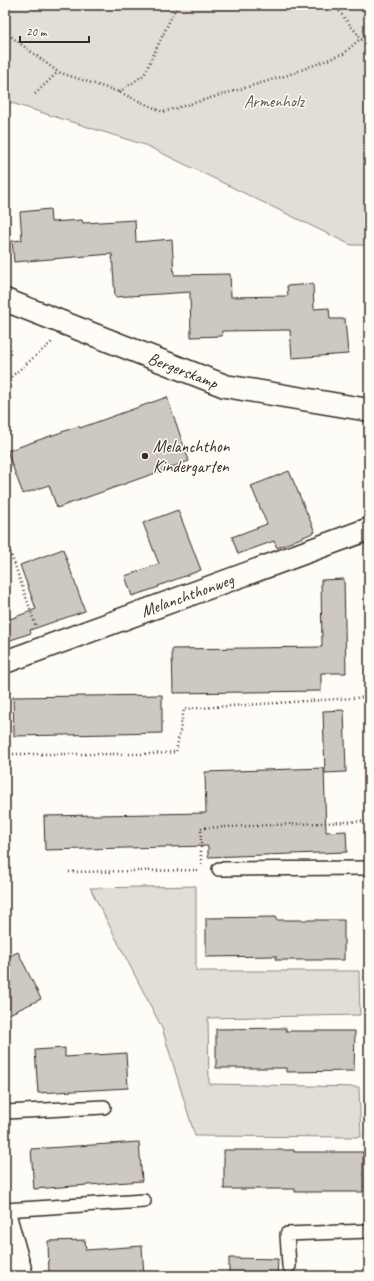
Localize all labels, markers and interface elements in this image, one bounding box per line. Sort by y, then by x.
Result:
scale bar [20,18,89,44]
text: 20 m [26,24,48,40]
park label: Armenholz [244,91,306,112]
street label: Bergerskamp [145,348,222,394]
place label: Melanchthon Kindergarten [153,436,231,477]
marker: Melanchthon Kindergarten [140,451,150,461]
street label: Melanchthonweg [138,569,237,622]

